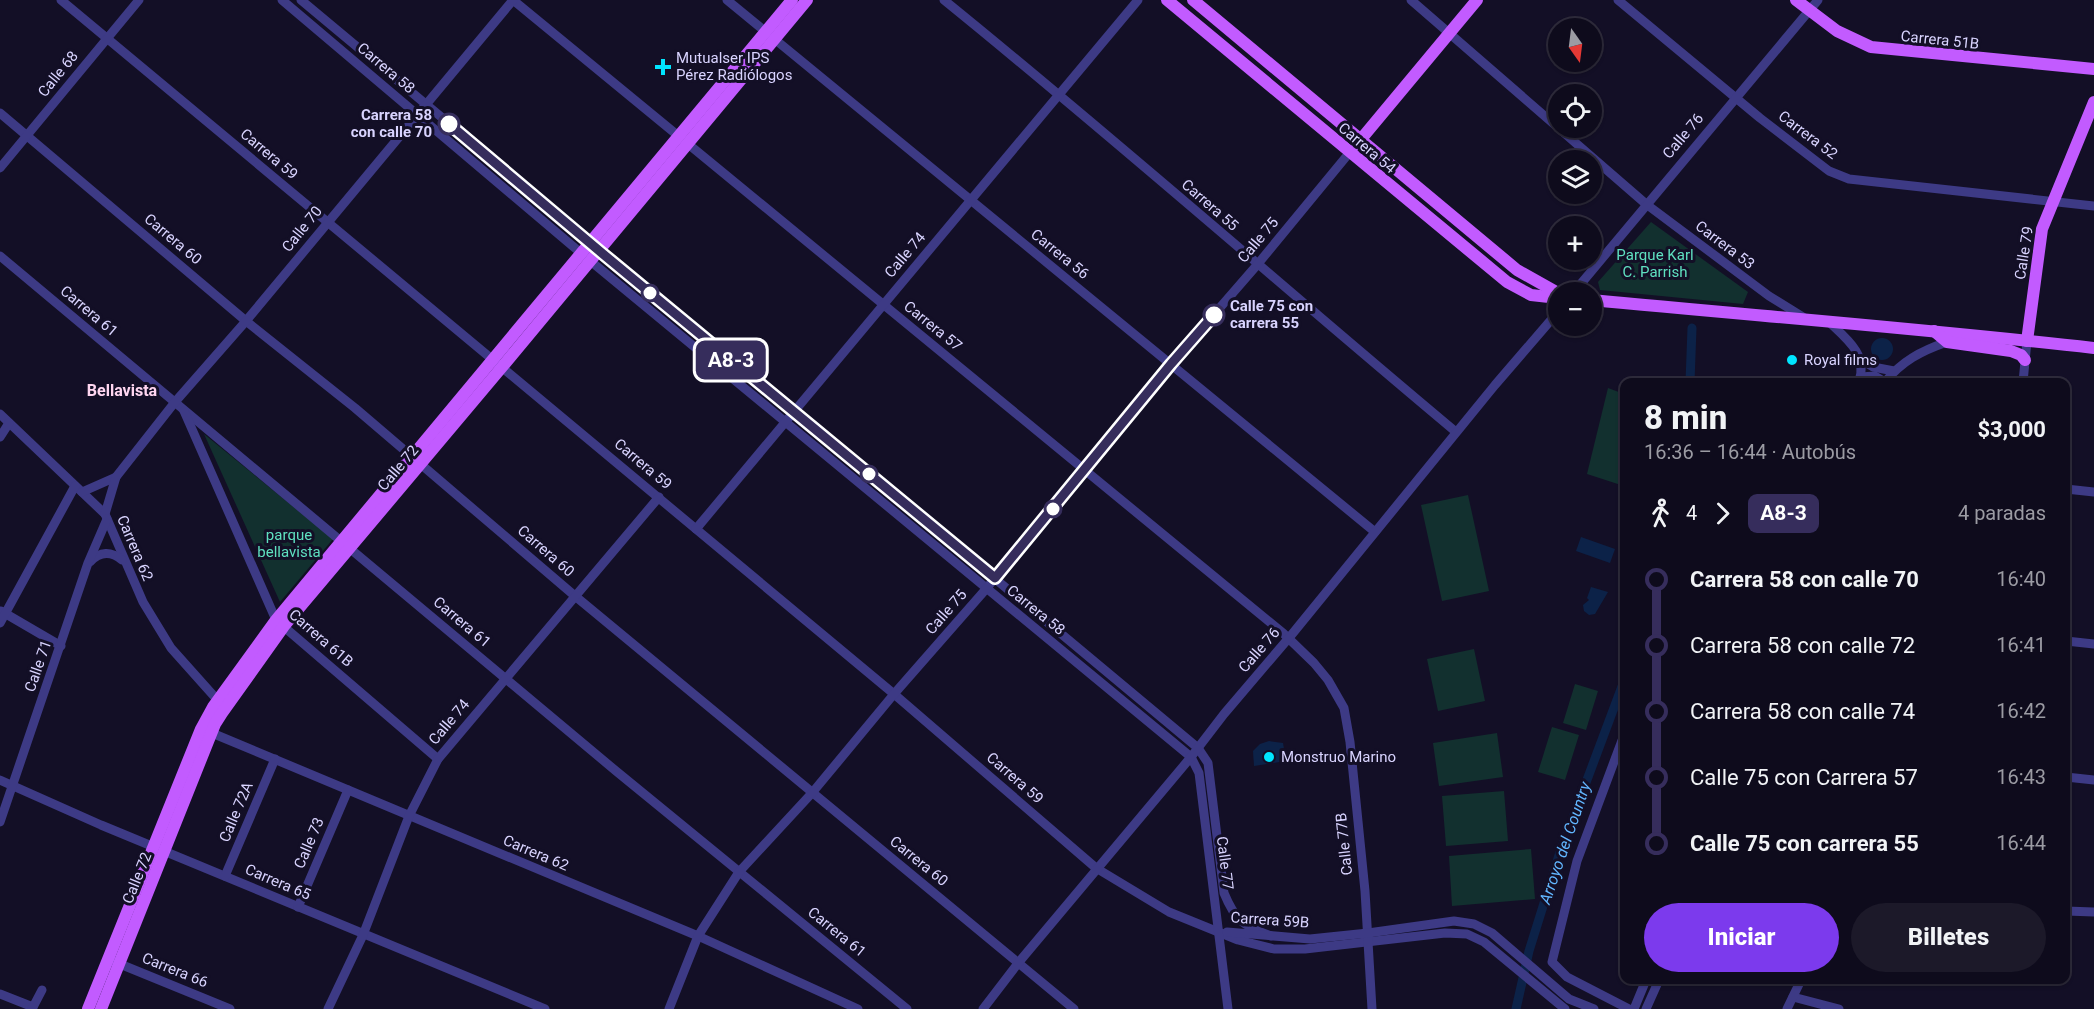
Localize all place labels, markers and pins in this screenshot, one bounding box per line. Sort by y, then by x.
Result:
place label: Mutualser IPS Pérez Radiólogos [676,49,792,84]
marker: Mutualser IPS Pérez Radiólogos [654,58,672,76]
place label: Carrera 58 con calle 70 [351,106,432,141]
marker: Carrera 58 con calle 70 [438,113,460,135]
unlabelled marker [641,284,659,302]
place label: Calle 75 con carrera 55 [1230,297,1313,332]
marker: Calle 75 con carrera 55 [1203,304,1225,326]
place label: Royal films [1804,351,1877,369]
marker: Royal films [1785,353,1799,367]
unlabelled marker [860,465,878,483]
unlabelled marker [1044,500,1062,518]
place label: Monstruo Marino [1281,748,1396,766]
marker: Monstruo Marino [1262,750,1276,764]

